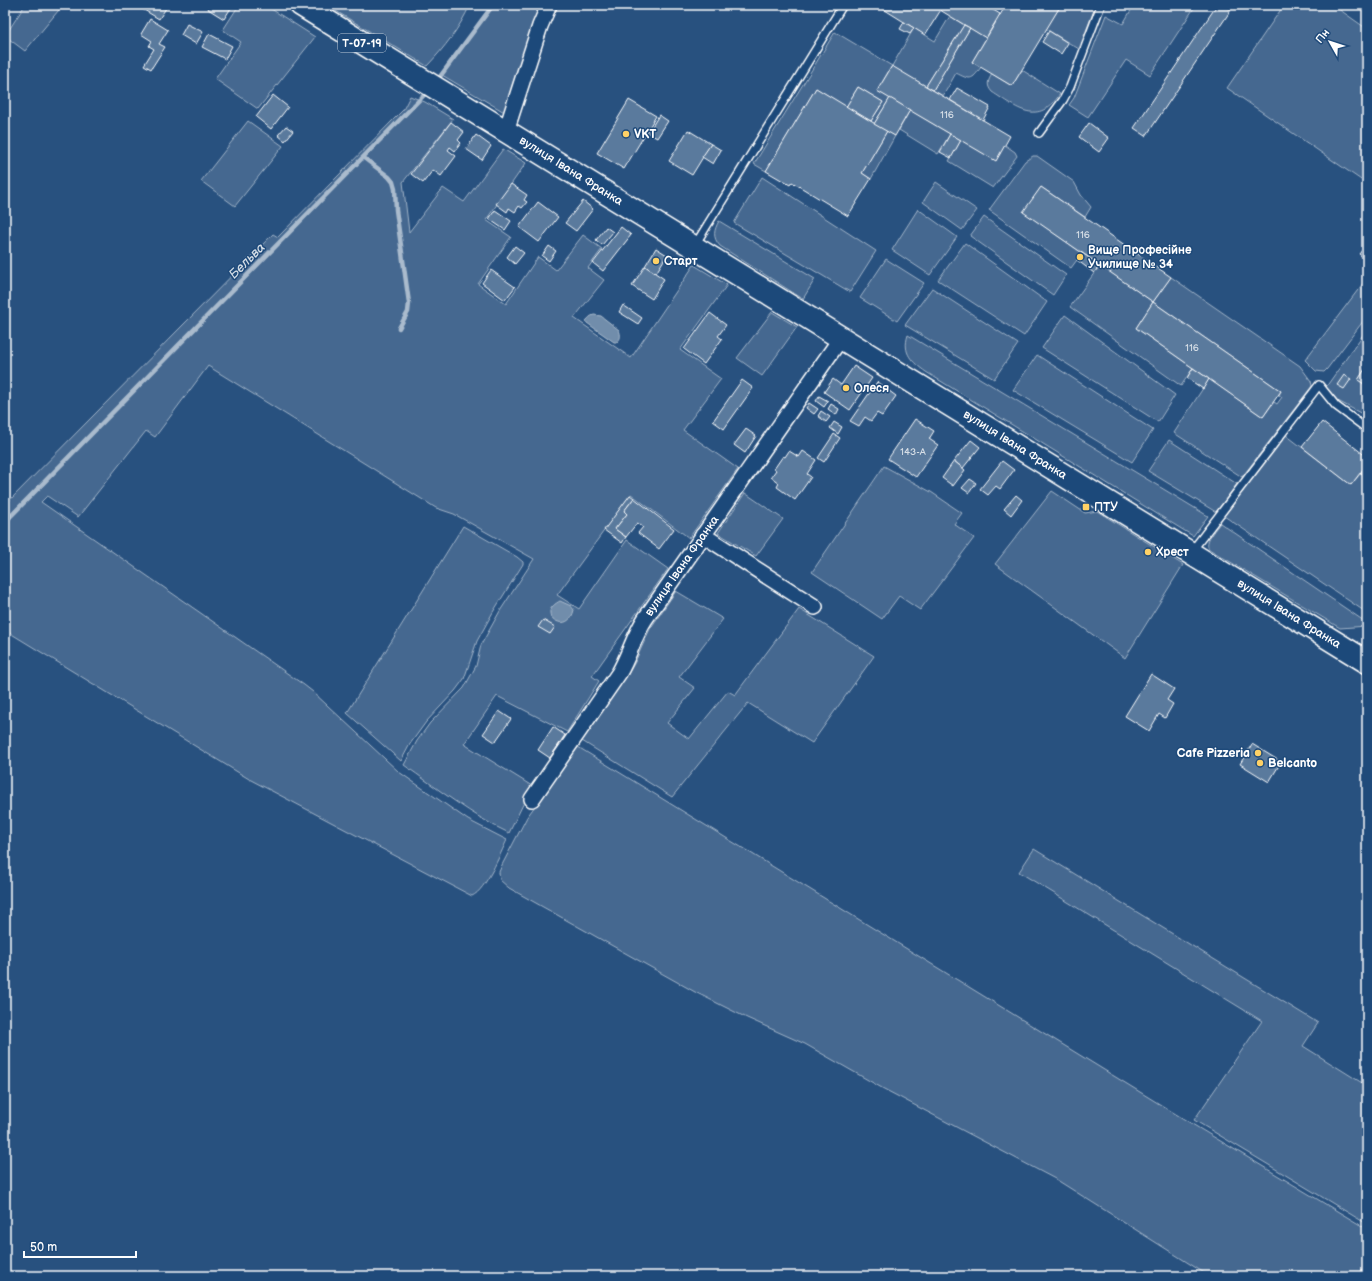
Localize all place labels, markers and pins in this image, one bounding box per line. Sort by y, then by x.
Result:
place label: VKT [634,127,656,142]
marker: VKT [621,129,631,139]
place label: Вище Професійне Училище № 34 [1088,243,1192,272]
marker: Вище Професійне Училище № 34 [1075,252,1085,262]
place label: Старт [664,254,698,269]
marker: Старт [651,256,661,266]
place label: Олеся [854,381,889,396]
marker: Олеся [841,383,851,393]
place label: ПТУ [1094,500,1118,515]
marker: ПТУ [1081,502,1091,512]
place label: Хрест [1155,545,1189,560]
marker: Хрест [1143,547,1153,557]
place label: Cafe Pizzeria [1177,746,1250,761]
marker: Cafe Pizzeria [1253,748,1263,758]
place label: Belcanto [1268,756,1317,771]
marker: Belcanto [1255,758,1265,768]

